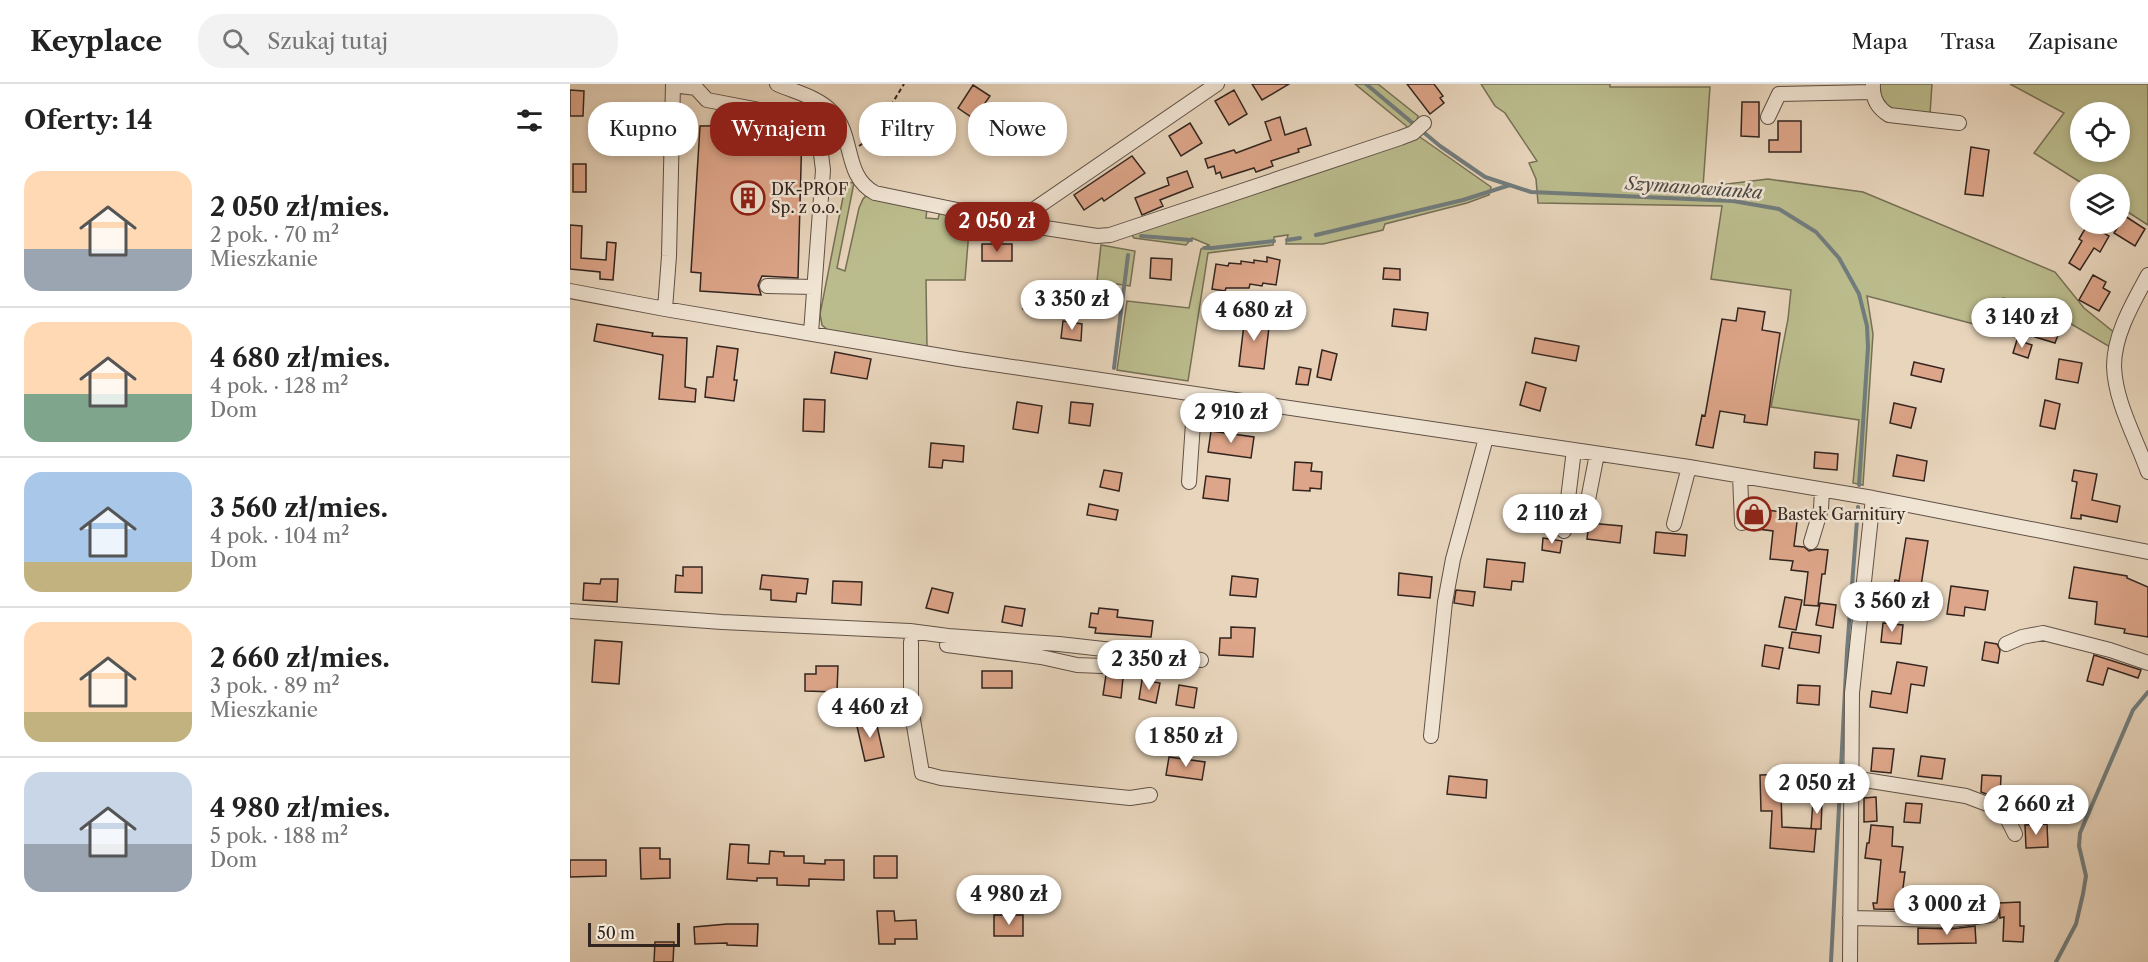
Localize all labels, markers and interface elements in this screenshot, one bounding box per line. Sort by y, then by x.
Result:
search box [198,14,618,68]
text: Keyplace [30,24,162,58]
icon: search [219,25,252,58]
text: Szukaj tutaj [267,28,388,55]
text: Mapa [1852,29,1908,54]
text: Trasa [1941,29,1995,54]
text: Zapisane [2028,29,2118,54]
chip: Kupno [588,102,698,156]
chip: Wynajem [710,102,847,156]
chip: Filtry [859,102,956,156]
chip: Nowe [968,102,1067,156]
map controls [2070,102,2130,234]
button: locate [2070,102,2130,162]
text: Oferty: 14 [24,104,153,136]
icon: filters [513,104,546,137]
water label: Szymanowianka [1624,172,1764,204]
button: layers [2070,174,2130,234]
place label: DK-PROF Sp. z o.o. [771,179,848,217]
building icon: DK-PROF Sp. z o.o. [730,180,766,216]
text: 2 050 zł/mies. [210,191,390,223]
icon: home [72,195,144,267]
pin: 2 050 zł [935,202,1059,253]
text: 2 050 zł [959,209,1035,233]
text: 2 pok. · 70 m² [210,223,339,247]
text: Mieszkanie [210,247,318,271]
pin: 3 350 zł [1010,280,1134,331]
text: 3 350 zł [1035,287,1109,311]
pin: 4 680 zł [1192,291,1316,342]
text: 4 680 zł [1215,298,1293,322]
pin: 3 140 zł [1960,298,2084,349]
text: 3 140 zł [1985,305,2059,329]
text: 4 680 zł/mies. [210,342,390,374]
icon: home [72,346,144,418]
text: 4 pok. · 128 m² [210,374,348,398]
pin: 2 910 zł [1169,393,1293,444]
text: Dom [210,398,257,422]
text: 2 910 zł [1194,400,1268,424]
text: 3 560 zł/mies. [210,492,388,524]
pin: 2 110 zł [1490,494,1614,545]
icon: home [72,496,144,568]
shop icon: Bastek Garnitury [1736,496,1772,532]
text: 2 110 zł [1517,501,1587,525]
place label: Bastek Garnitury [1777,504,1906,524]
text: 4 pok. · 104 m² [210,524,349,548]
text: Dom [210,548,257,572]
pin: 3 560 zł [1830,582,1954,633]
text: 3 560 zł [1854,589,1930,613]
pin: 2 350 zł [1087,640,1211,691]
text: 2 660 zł/mies. [210,642,390,674]
icon: home [72,646,144,718]
text: 2 350 zł [1111,647,1187,671]
text: 3 pok. · 89 m² [210,674,340,698]
pin: 4 460 zł [808,688,932,739]
text: 4 460 zł [832,695,908,719]
text: Mieszkanie [210,698,318,722]
pin: 1 850 zł [1124,717,1248,768]
text: 1 850 zł [1149,724,1223,748]
pin: 2 050 zł [1755,764,1879,815]
text: 2 050 zł [1779,771,1855,795]
pin: 2 660 zł [1974,785,2098,836]
text: 4 980 zł/mies. [210,792,390,824]
text: 2 660 zł [1998,792,2074,816]
icon: home [72,796,144,868]
text: 5 pok. · 188 m² [210,824,348,848]
text: Dom [210,848,257,872]
pin: 4 980 zł [947,875,1071,926]
text: 4 980 zł [970,882,1048,906]
pin: 3 000 zł [1885,885,2009,936]
text: 3 000 zł [1908,892,1986,916]
scale bar [588,920,680,948]
text: 50 m [597,923,635,943]

